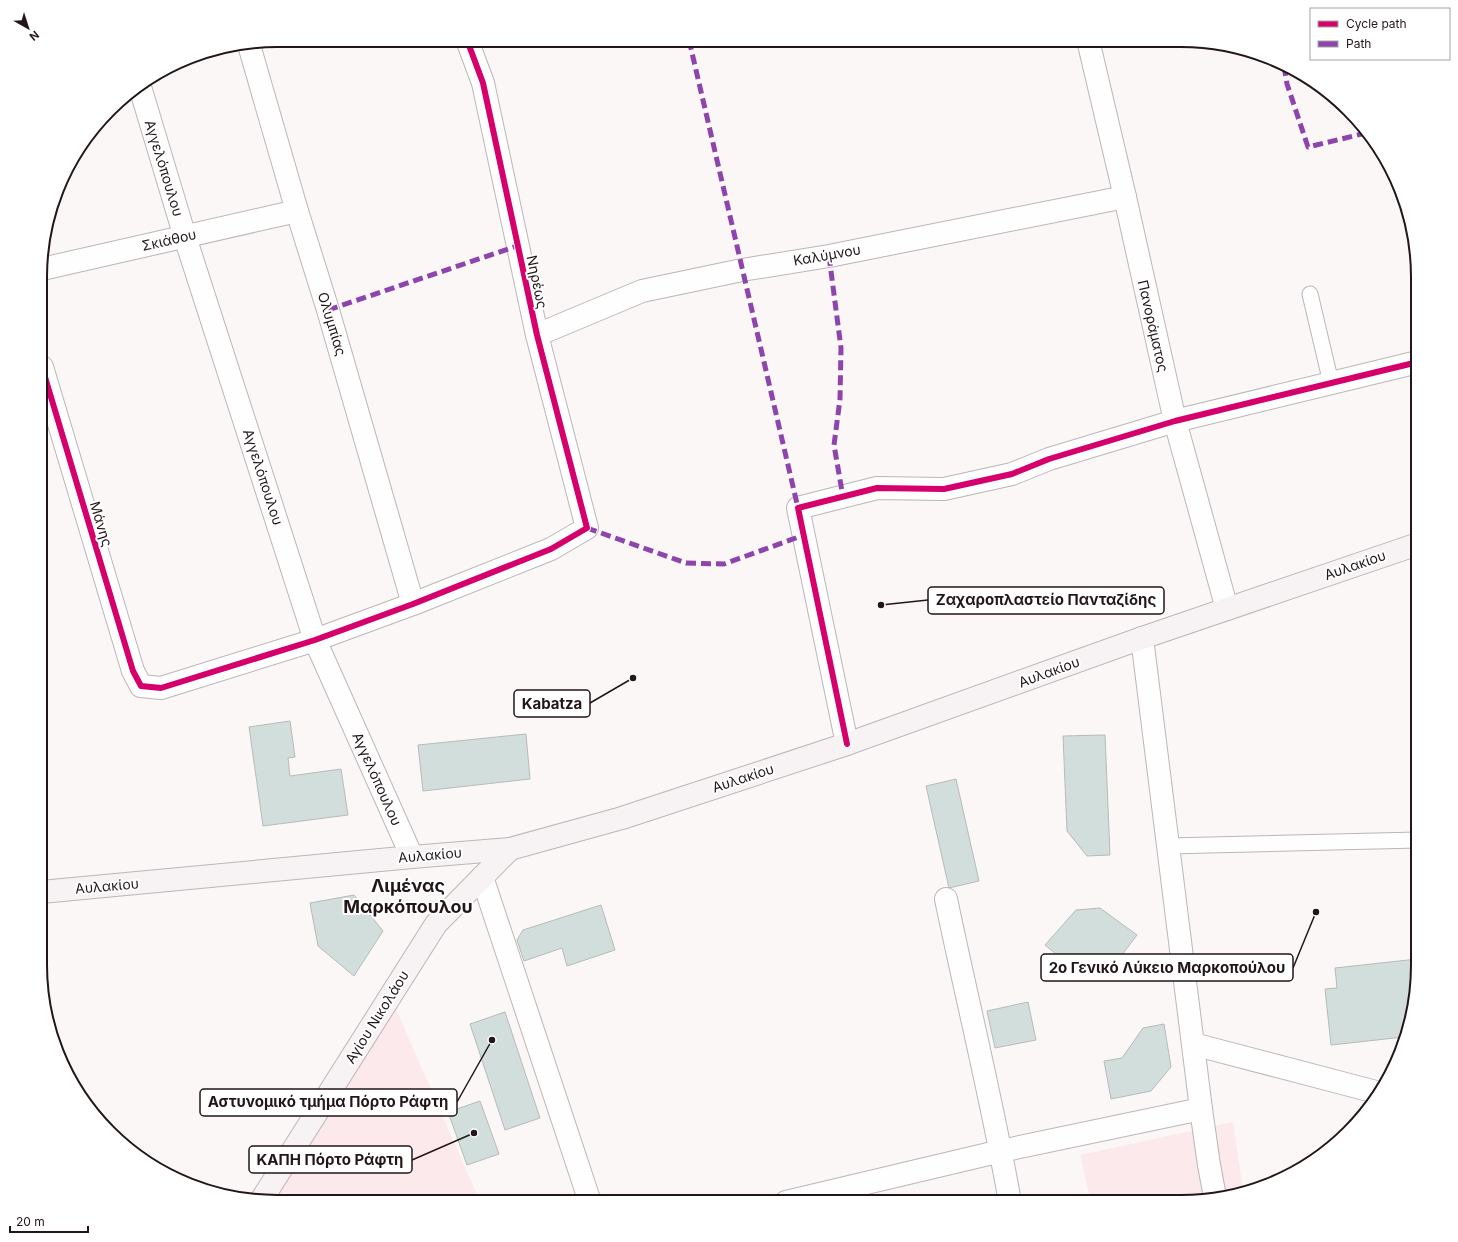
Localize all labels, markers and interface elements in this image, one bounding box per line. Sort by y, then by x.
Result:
north arrow [8,8,48,48]
legend [1310,8,1450,60]
text: Cycle path [1346,16,1407,31]
text: N [27,28,42,44]
text: Path [1346,36,1371,51]
street label: Αγγελόπουλου [142,118,187,218]
street label: Σκιάθου [140,225,198,254]
street label: Καλύμνου [792,240,862,269]
street label: Νηρέως [524,254,551,310]
street label: Πανοράματος [1135,278,1172,374]
street label: Ολυμπίας [315,290,350,358]
street label: Αγγελόπουλου [240,427,287,527]
street label: Μάνης [87,499,116,549]
street label: Αυλακίου [1322,546,1388,583]
callout: Ζαχαροπλαστείο Πανταζίδης [928,587,1164,614]
text: Ζαχαροπλαστείο Πανταζίδης [936,590,1156,609]
street label: Αυλακίου [1016,653,1082,690]
callout: Kabatza [514,690,590,717]
text: Kabatza [522,694,582,713]
street label: Αγγελόπουλου [349,730,406,828]
street label: Αυλακίου [710,760,776,795]
street label: Αυλακίου [397,843,463,866]
street label: Αυλακίου [74,874,140,897]
district label: Λιμένας Μαρκόπουλου [343,875,473,917]
callout: 2ο Γενικό Λύκειο Μαρκοπούλου [1041,954,1293,981]
text: 2ο Γενικό Λύκειο Μαρκοπούλου [1049,958,1285,977]
street label: Αγίου Νικολάου [341,967,412,1066]
callout: Αστυνομικό τμήμα Πόρτο Ράφτη [200,1089,457,1116]
text: Αστυνομικό τμήμα Πόρτο Ράφτη [208,1092,448,1111]
callout: ΚΑΠΗ Πόρτο Ράφτη [249,1146,412,1173]
text: ΚΑΠΗ Πόρτο Ράφτη [257,1150,403,1169]
scale bar [10,1208,88,1234]
text: 20 m [16,1214,45,1229]

